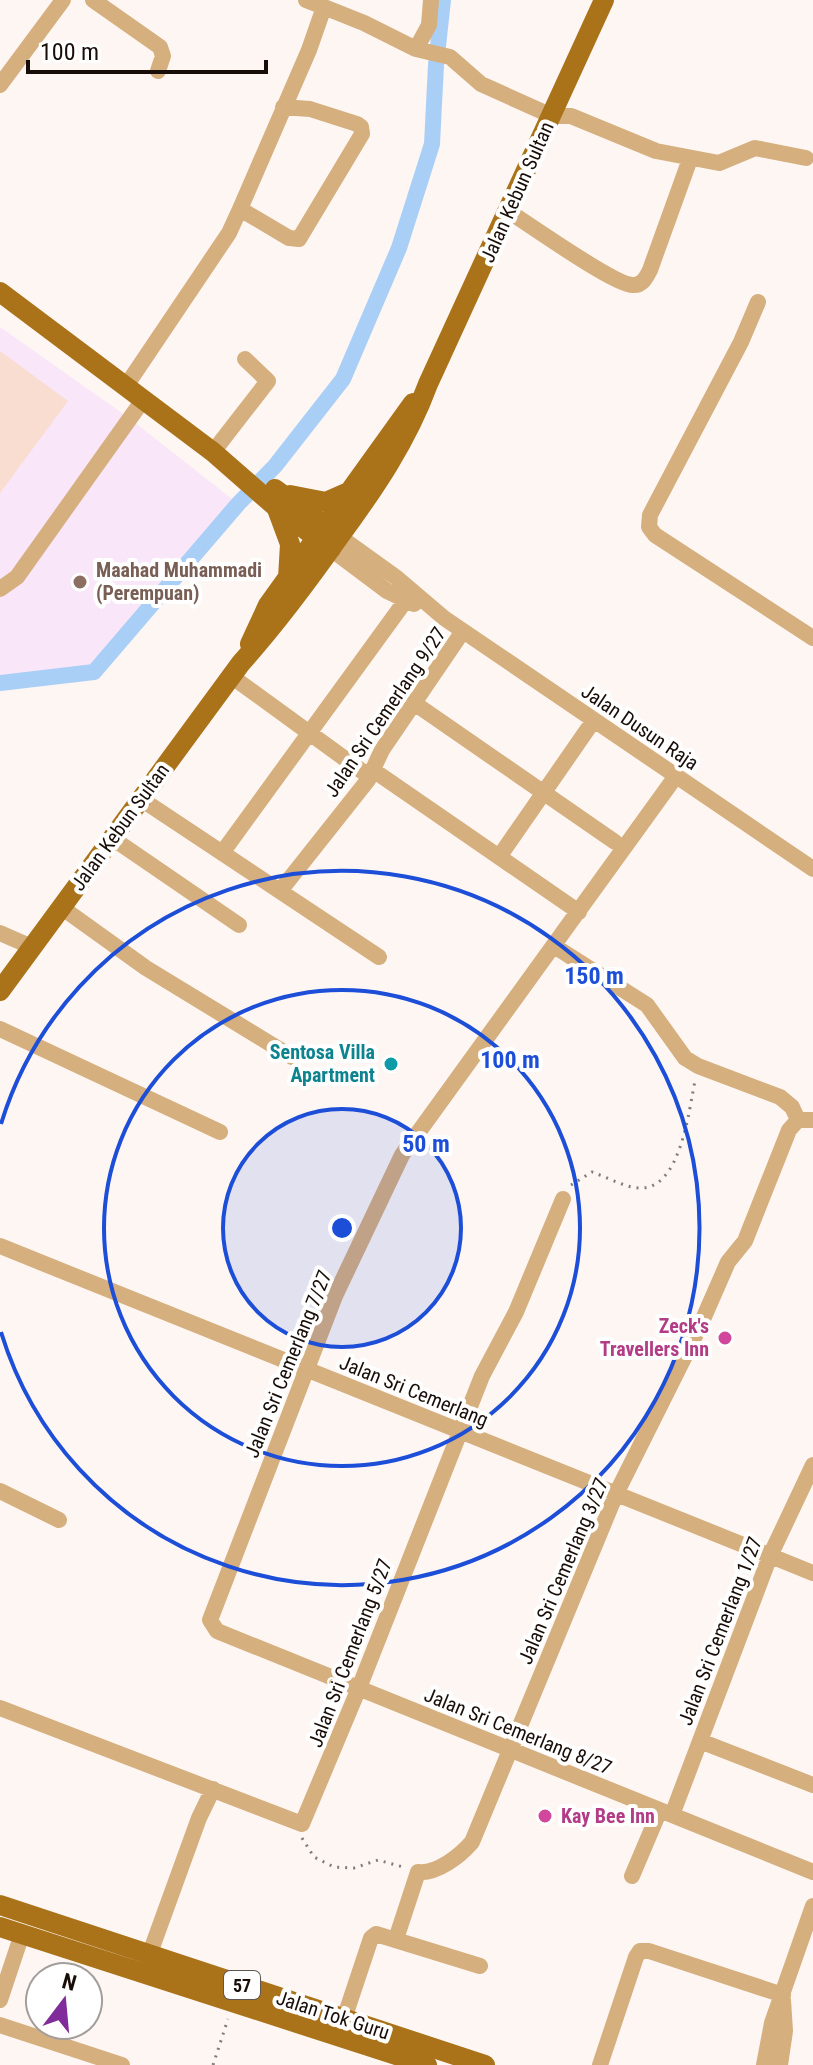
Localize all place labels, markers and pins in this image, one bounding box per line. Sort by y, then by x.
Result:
place label: Maahad Muhammadi (Perempuan) [96,558,262,605]
marker: Maahad Muhammadi (Perempuan) [71,573,89,591]
place label: Sentosa Villa Apartment [270,1040,375,1087]
marker: Sentosa Villa Apartment [382,1055,400,1073]
centre of rings [328,1214,356,1242]
place label: Zeck's Travellers Inn [600,1314,709,1361]
marker: Zeck's Travellers Inn [716,1329,734,1347]
place label: Kay Bee Inn [561,1804,655,1828]
marker: Kay Bee Inn [536,1807,554,1825]

